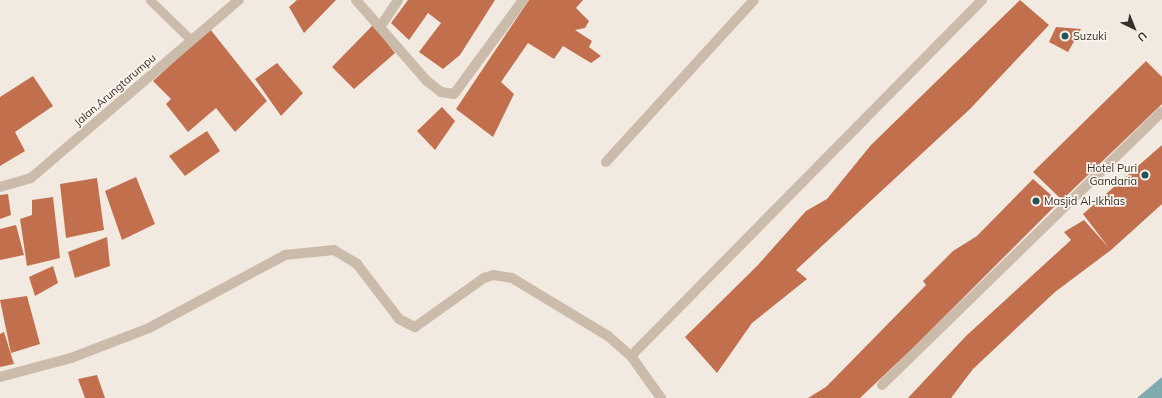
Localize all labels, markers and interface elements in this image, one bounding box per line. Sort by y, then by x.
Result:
north arrow [1114,8,1154,48]
place label: Suzuki [1073,29,1107,43]
text: U [1134,29,1150,45]
marker: Suzuki [1060,31,1070,41]
street label: Jalan.Arungtarumpu [72,51,158,129]
place label: Hotel Puri Gandaria [1087,162,1137,188]
marker: Hotel Puri Gandaria [1140,170,1150,180]
place label: Masjid Al-Ikhlas [1044,194,1125,208]
marker: Masjid Al-Ikhlas [1031,196,1041,206]

